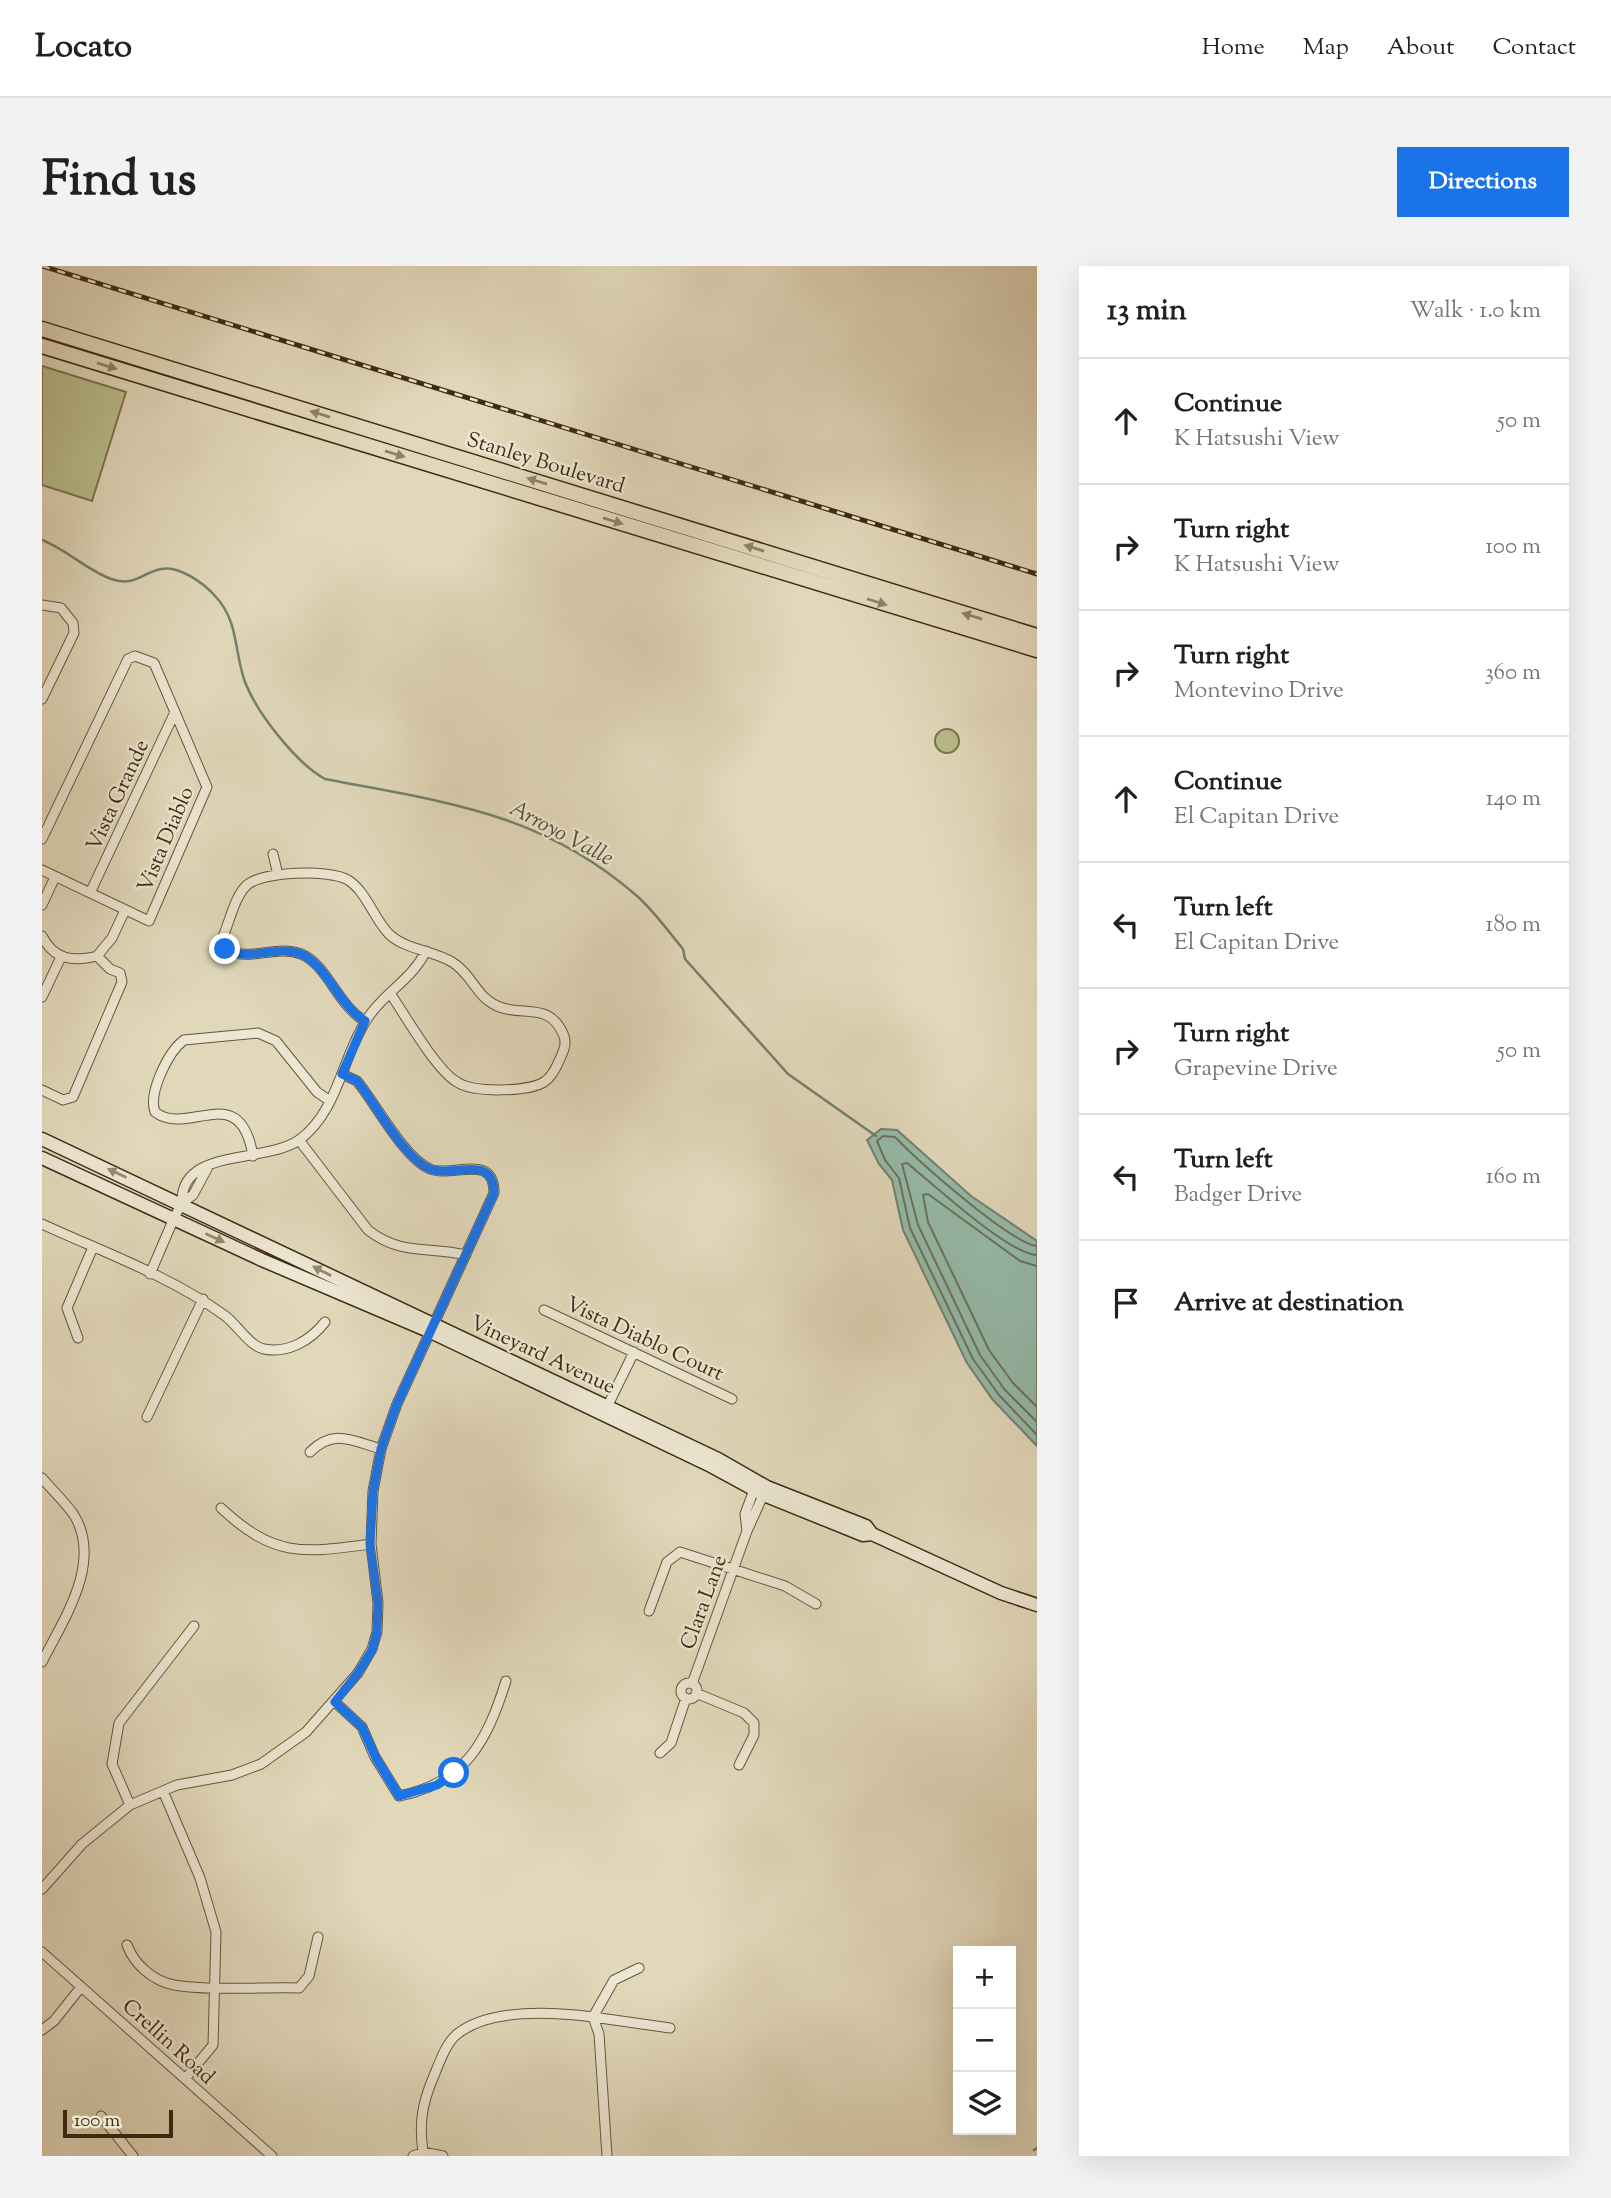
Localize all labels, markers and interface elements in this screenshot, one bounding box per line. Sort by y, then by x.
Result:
text: Locato [35,24,132,72]
text: Home [1202,31,1265,65]
text: Map [1303,31,1349,65]
text: About [1387,31,1454,65]
text: Contact [1492,31,1576,65]
text: Find us [42,147,196,217]
button: Directions [1397,147,1569,217]
text: 13 min [1107,290,1187,333]
text: Walk · 1.0 km [1410,295,1541,328]
one-way arrow [97,361,118,371]
text: Continue [1174,386,1282,423]
icon: ahead [1107,402,1145,440]
text: 50 m [1497,405,1541,438]
one-way arrow [309,409,330,419]
text: K Hatsushi View [1174,423,1339,456]
street label: Stanley Boulevard [463,426,628,502]
one-way arrow [385,449,406,460]
one-way arrow [526,476,547,486]
text: Turn right [1174,512,1289,549]
one-way arrow [602,516,623,526]
icon: right [1107,528,1145,566]
text: 100 m [1485,531,1541,564]
one-way arrow [744,543,765,553]
text: K Hatsushi View [1174,549,1339,582]
one-way arrow [866,597,887,608]
one-way arrow [961,610,982,620]
text: Turn right [1174,638,1289,675]
icon: right [1107,654,1145,692]
text: 360 m [1484,657,1541,690]
text: Montevino Drive [1174,675,1344,708]
street label: Vista Grande [80,735,158,856]
text: Continue [1174,764,1282,801]
icon: ahead [1107,780,1145,818]
street label: Vista Diablo [131,782,203,897]
text: 140 m [1486,783,1541,816]
water label: Arroyo Valle [503,793,619,876]
text: El Capitan Drive [1174,801,1339,834]
text: Turn left [1174,890,1273,927]
icon: left [1107,906,1145,944]
text: 180 m [1486,909,1541,942]
text: El Capitan Drive [1174,927,1339,960]
route end [209,933,240,964]
text: Turn right [1174,1016,1289,1053]
icon: right [1107,1032,1145,1070]
text: 50 m [1497,1035,1541,1068]
text: Grapevine Drive [1174,1053,1338,1086]
text: Turn left [1174,1142,1273,1179]
icon: left [1107,1158,1145,1196]
text: 160 m [1486,1161,1541,1194]
one-way arrow [107,1167,127,1179]
text: Badger Drive [1174,1179,1302,1212]
one-way arrow [205,1232,225,1244]
one-way arrow [312,1265,332,1276]
icon: arrive [1107,1284,1145,1322]
text: Arrive at destination [1174,1285,1404,1322]
street label: Vista Diablo Court [560,1290,728,1390]
street label: Vineyard Avenue [464,1309,620,1403]
street label: Clara Lane [674,1551,736,1654]
route start [438,1757,469,1788]
map controls [953,1946,1016,2135]
button: + [953,1946,1016,2009]
street label: Crellin Road [115,1993,221,2093]
button: − [953,2009,1016,2072]
button: layers [953,2072,1016,2135]
scale bar [63,2107,173,2139]
text: 100 m [74,2108,120,2135]

